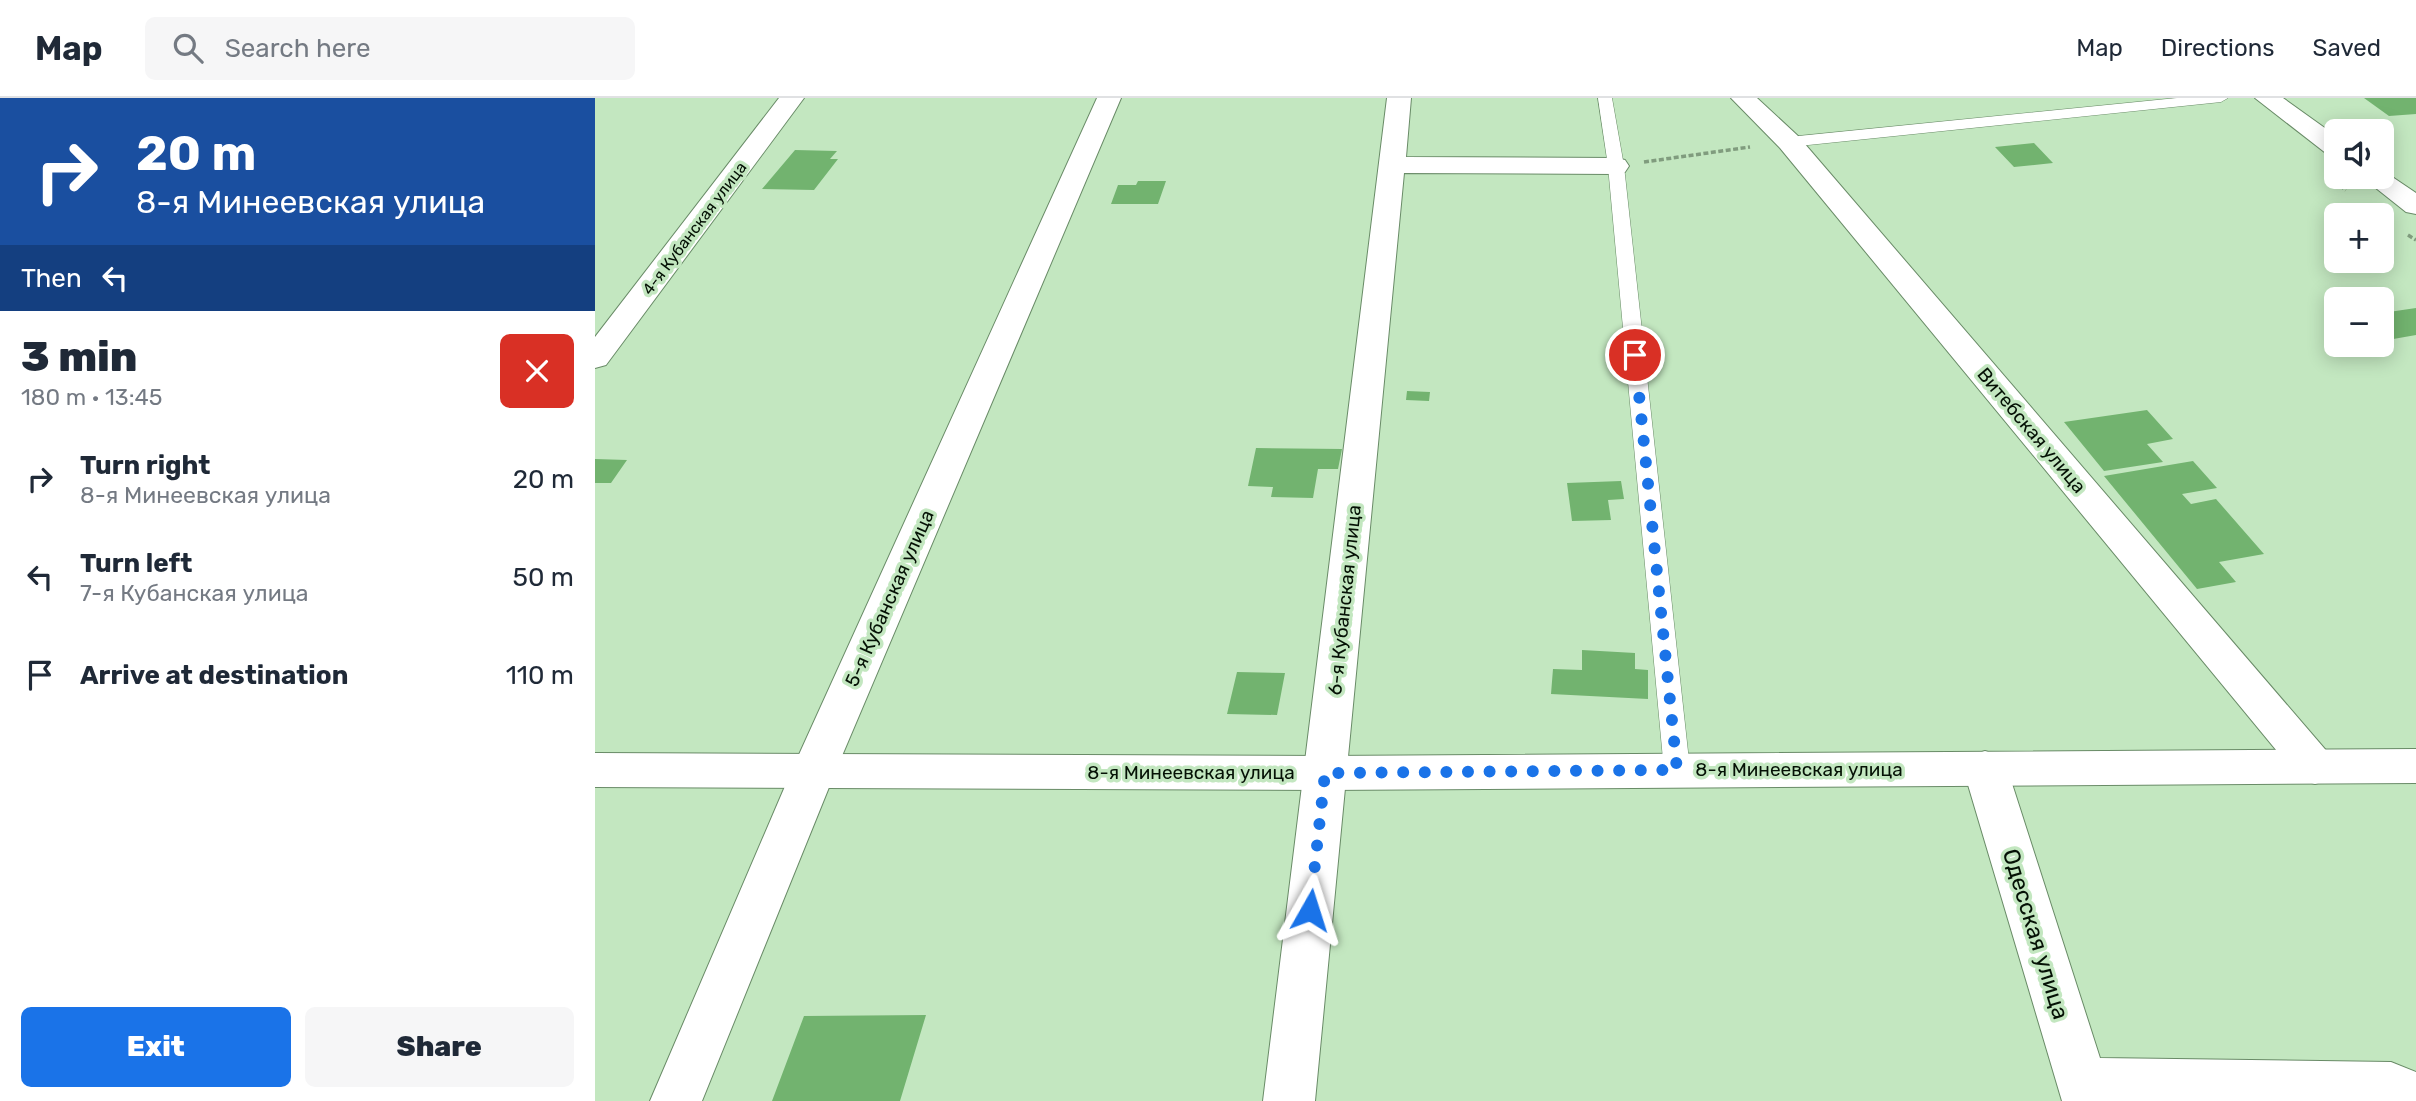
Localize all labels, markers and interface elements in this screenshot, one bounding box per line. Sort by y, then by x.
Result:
search box [145,17,635,80]
text: Map [35,29,103,68]
icon: search [169,29,207,67]
text: Search here [225,33,370,64]
text: Map [2076,34,2123,62]
text: Directions [2161,34,2274,62]
text: Saved [2312,34,2381,62]
map controls [2324,119,2394,357]
button: sound [2324,119,2394,189]
text: 20 m [136,124,257,182]
icon: right [21,126,112,217]
street label: 4-я Кубанская улица [638,158,751,298]
text: 8-я Минеевская улица [136,183,485,221]
button: + [2324,203,2394,273]
icon: left [96,259,134,297]
text: Then [21,263,82,294]
button: − [2324,287,2394,357]
pin [1605,325,1665,385]
text: 3 min [21,332,137,382]
button: close [500,334,574,408]
icon: arrive [1616,336,1654,374]
street label: Витебская улица [1973,363,2091,498]
text: 180 m · 13:45 [21,383,163,411]
text: Turn right [80,450,210,481]
icon: right [21,460,59,498]
text: 20 m [513,464,574,495]
text: 8-я Минеевская улица [80,481,331,509]
street label: 6-я Кубанская улица [1323,504,1366,696]
street label: 5-я Кубанская улица [840,506,939,690]
text: Turn left [80,548,192,579]
icon: left [21,558,59,596]
text: 50 m [513,562,574,593]
text: 7-я Кубанская улица [80,579,309,607]
icon: arrive [21,656,59,694]
text: Arrive at destination [80,660,348,691]
text: 110 m [506,660,574,691]
street label: 8-я Минеевская улица [1695,758,1903,781]
street label: 8-я Минеевская улица [1087,761,1295,784]
street label: Одесская улица [1997,845,2075,1023]
position arrow [1273,873,1347,947]
button: Exit [21,1007,291,1087]
button: Share [305,1007,574,1087]

